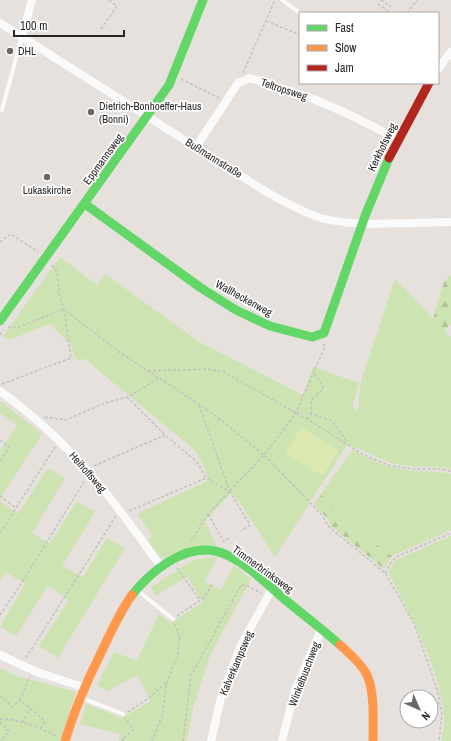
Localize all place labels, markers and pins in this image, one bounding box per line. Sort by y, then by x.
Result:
place label: DHL [18,44,36,58]
marker: DHL [5,46,15,56]
place label: Dietrich-Bonhoeffer-Haus (Bonni) [99,99,202,126]
marker: Dietrich-Bonhoeffer-Haus (Bonni) [86,107,96,117]
marker: Lukaskirche [42,172,52,182]
place label: Lukaskirche [23,183,71,197]

